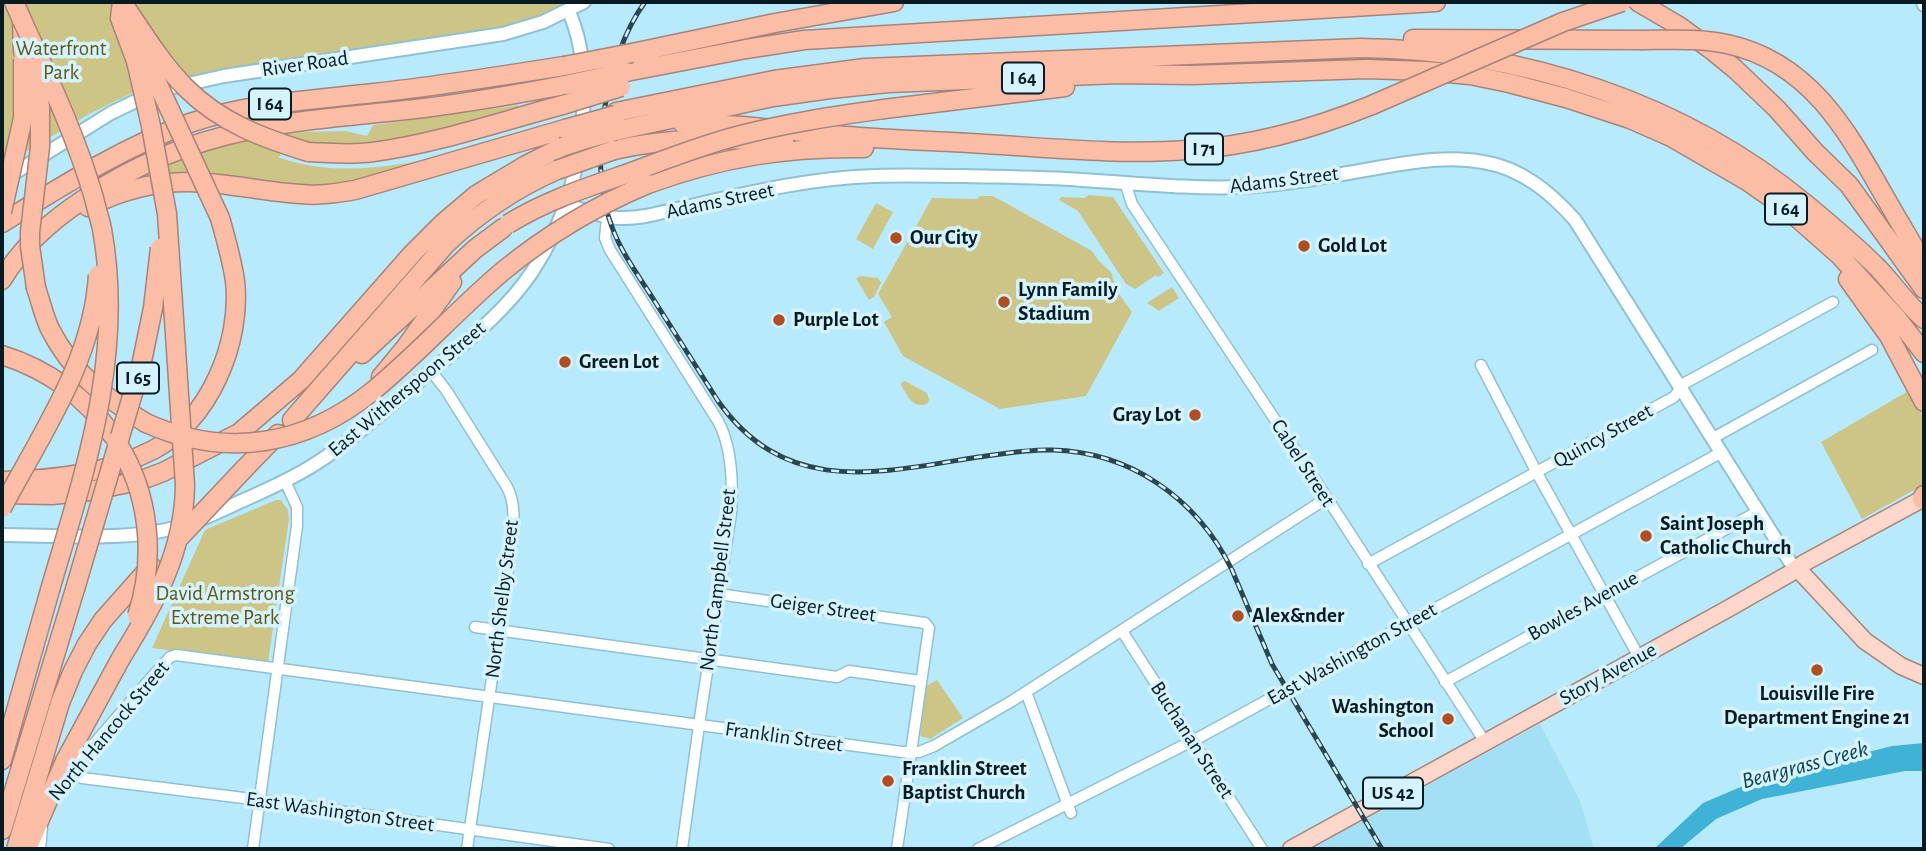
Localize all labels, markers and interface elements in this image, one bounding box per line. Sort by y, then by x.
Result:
park label: Waterfront Park [16,36,106,86]
street label: River Road [260,45,350,83]
road number: I 64 [1002,62,1044,94]
road number: I 64 [249,88,291,120]
road number: I 71 [1185,134,1223,164]
street label: Adams Street [1228,161,1340,199]
street label: Adams Street [664,177,776,225]
road number: I 64 [1765,194,1807,224]
place label: Our City [910,225,978,251]
marker: Our City [888,230,904,246]
place label: Gold Lot [1318,233,1387,259]
marker: Gold Lot [1296,238,1312,254]
place label: Lynn Family Stadium [1018,277,1118,327]
marker: Lynn Family Stadium [996,294,1012,310]
place label: Purple Lot [793,307,879,333]
marker: Purple Lot [771,312,787,328]
street label: East Witherspoon Street [323,316,491,462]
place label: Green Lot [579,349,659,375]
marker: Green Lot [557,354,573,370]
road number: I 65 [117,362,159,394]
street label: Quincy Street [1549,398,1657,474]
place label: Gray Lot [1113,402,1181,428]
marker: Gray Lot [1187,407,1203,423]
street label: Cabel Street [1265,415,1341,511]
street label: North Campbell Street [694,487,742,673]
place label: Saint Joseph Catholic Church [1660,511,1791,561]
street label: North Shelby Street [480,518,524,680]
marker: Saint Joseph Catholic Church [1638,528,1654,544]
street label: Bowles Avenue [1523,565,1643,647]
park label: David Armstrong Extreme Park [155,581,295,631]
street label: Geiger Street [768,588,878,628]
street label: East Washington Street [1263,597,1441,711]
place label: Alex&nder [1252,603,1344,629]
marker: Alex&nder [1230,608,1246,624]
street label: Story Avenue [1555,637,1661,711]
street label: North Hancock Street [43,656,175,806]
marker: Louisville Fire Department Engine 21 [1809,662,1825,678]
street label: Buchanan Street [1145,677,1239,803]
place label: Louisville Fire Department Engine 21 [1724,681,1910,731]
place label: Washington School [1331,694,1434,744]
marker: Washington School [1440,711,1456,727]
street label: Franklin Street [723,716,845,758]
water label: Beargrass Creek [1739,735,1871,795]
place label: Franklin Street Baptist Church [902,756,1027,806]
marker: Franklin Street Baptist Church [880,773,896,789]
road number: US 42 [1363,778,1423,808]
street label: East Washington Street [244,786,436,838]

